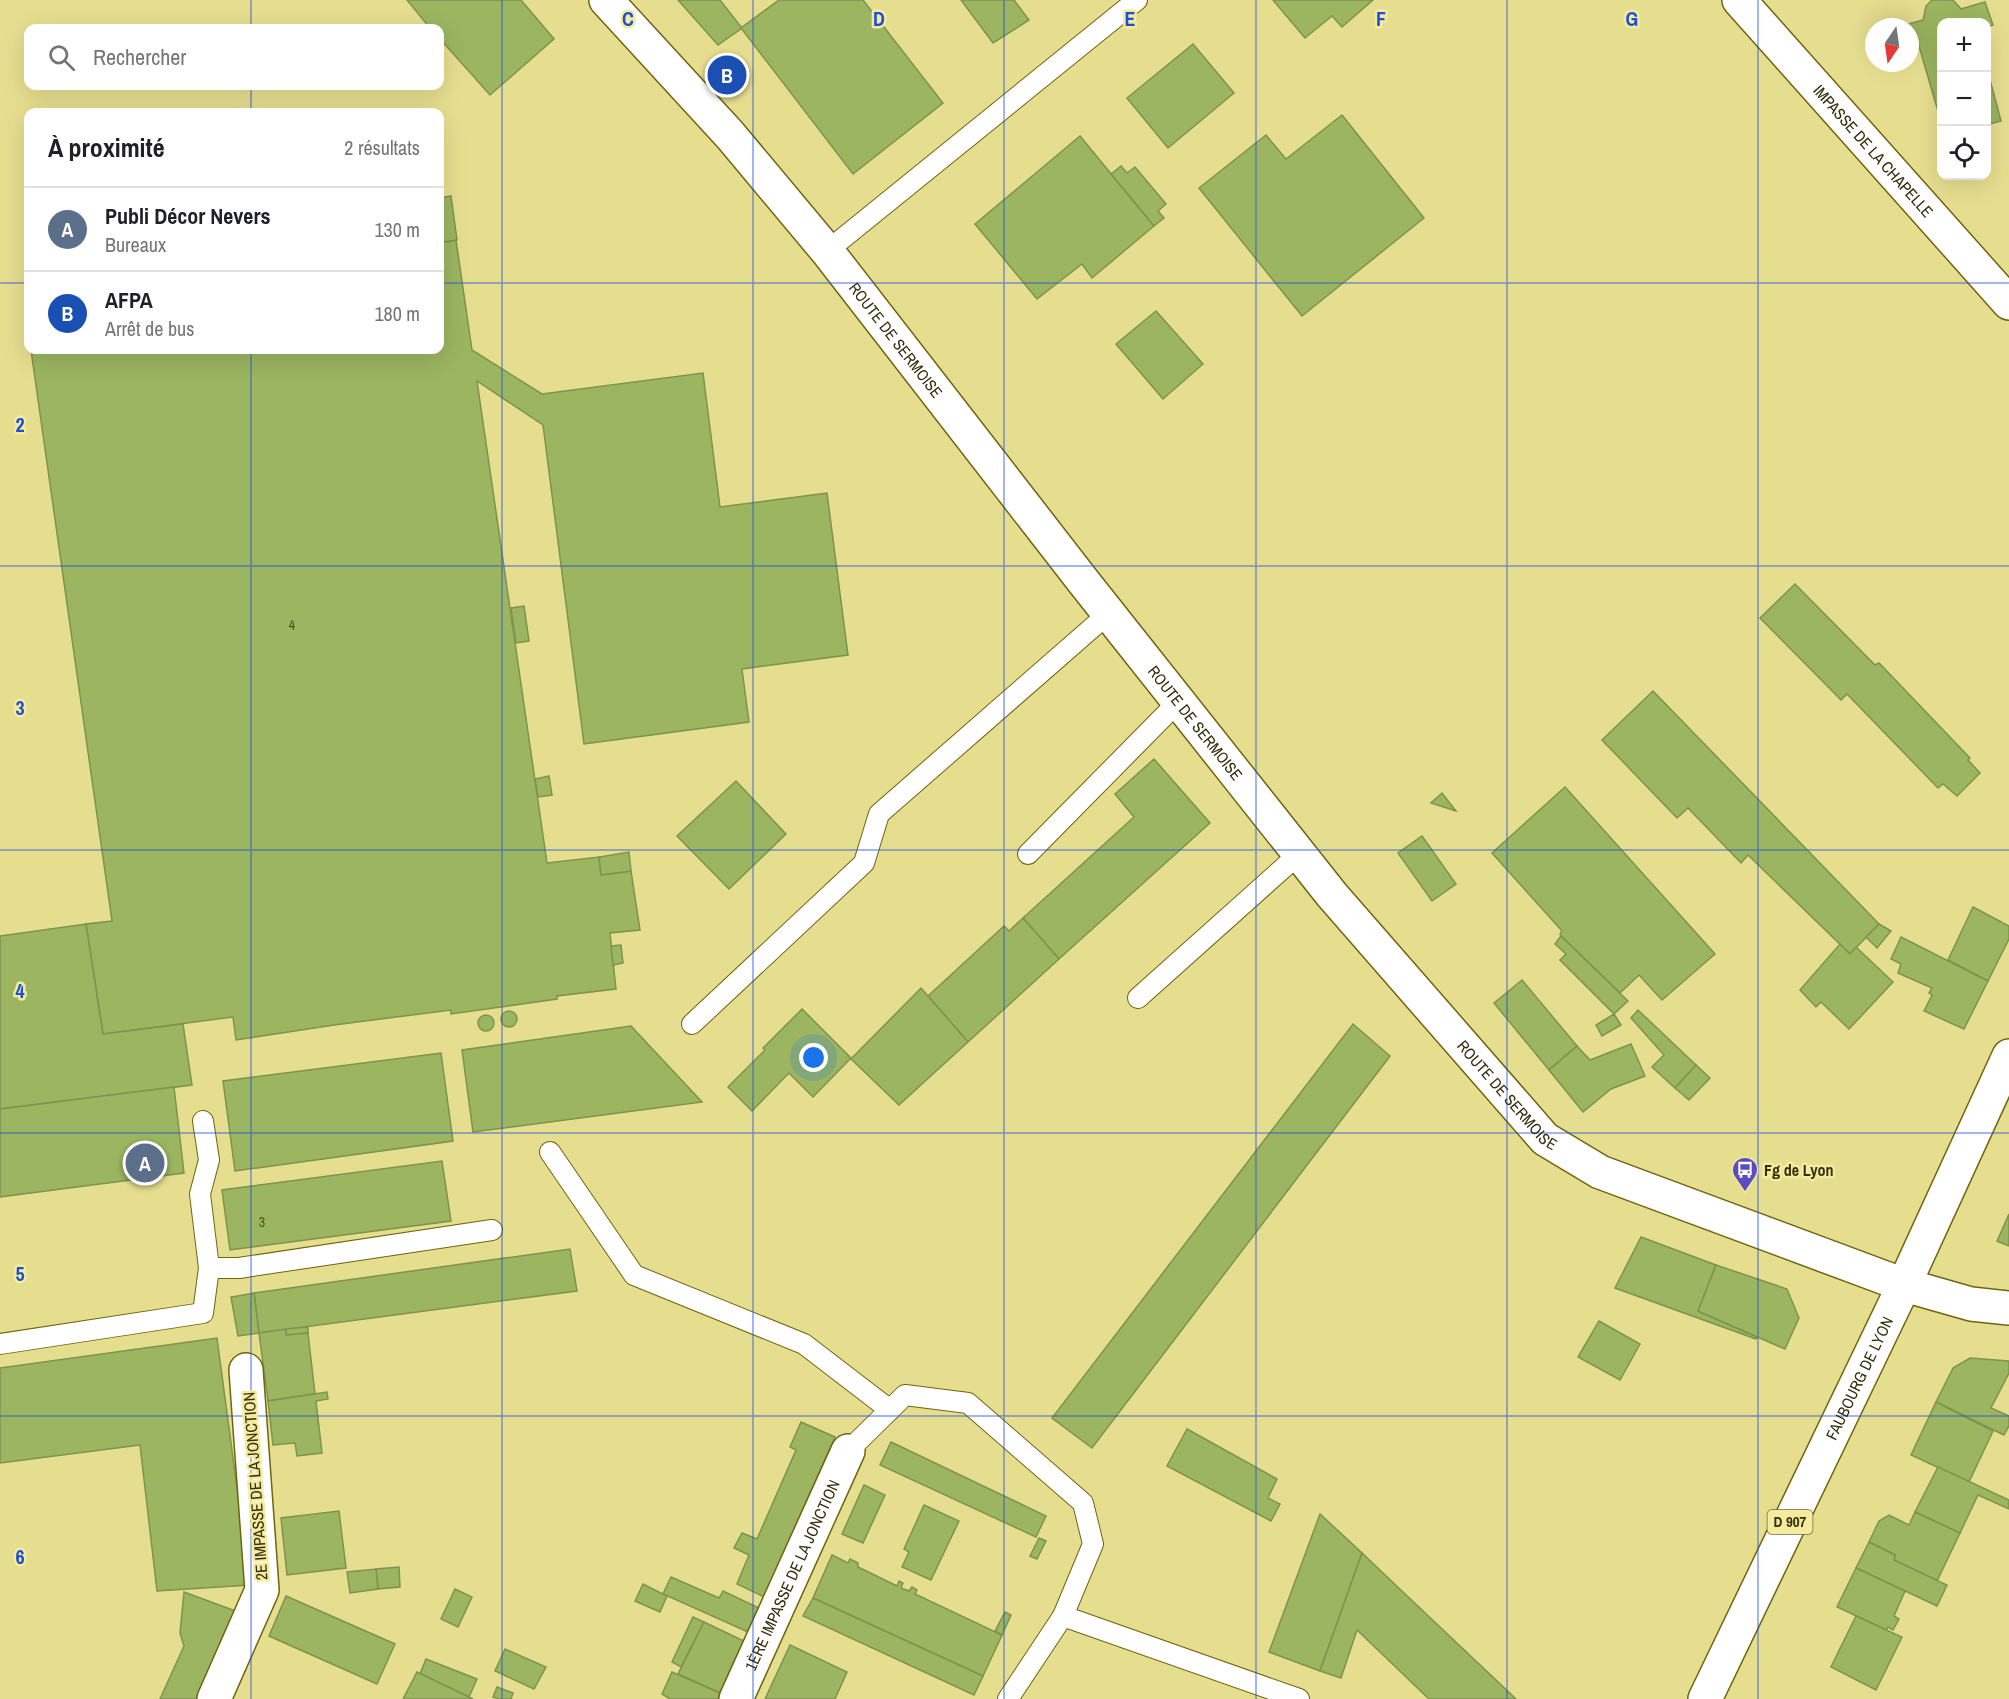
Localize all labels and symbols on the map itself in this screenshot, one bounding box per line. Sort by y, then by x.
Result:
text: C [622,5,634,32]
text: D [873,5,885,32]
text: E [1125,5,1136,32]
text: F [1376,5,1386,32]
text: G [1626,5,1638,32]
north arrow [1865,18,1919,72]
pin: B [708,52,746,98]
street label: IMPASSE DE LA CHAPELLE [1808,80,1938,222]
street label: ROUTE DE SERMOISE [844,277,948,402]
text: 2 [15,411,25,438]
house number: 4 [289,616,296,634]
street label: ROUTE DE SERMOISE [1143,661,1248,785]
text: 3 [15,694,25,721]
text: 4 [15,977,25,1004]
street label: ROUTE DE SERMOISE [1452,1035,1562,1155]
your location [799,1043,828,1072]
pin: A [126,1140,164,1186]
bus stop icon: Fg de Lyon [1730,1155,1760,1193]
place label: Fg de Lyon [1764,1159,1834,1181]
house number: 3 [259,1213,265,1231]
text: 5 [15,1260,25,1287]
street label: FAUBOURG DE LYON [1820,1313,1898,1443]
street label: 2E IMPASSE DE LA JONCTION [237,1391,273,1581]
street label: 1ÈRE IMPASSE DE LA JONCTION [739,1476,845,1674]
road number: D 907 [1768,1510,1812,1534]
text: 6 [15,1543,25,1570]

